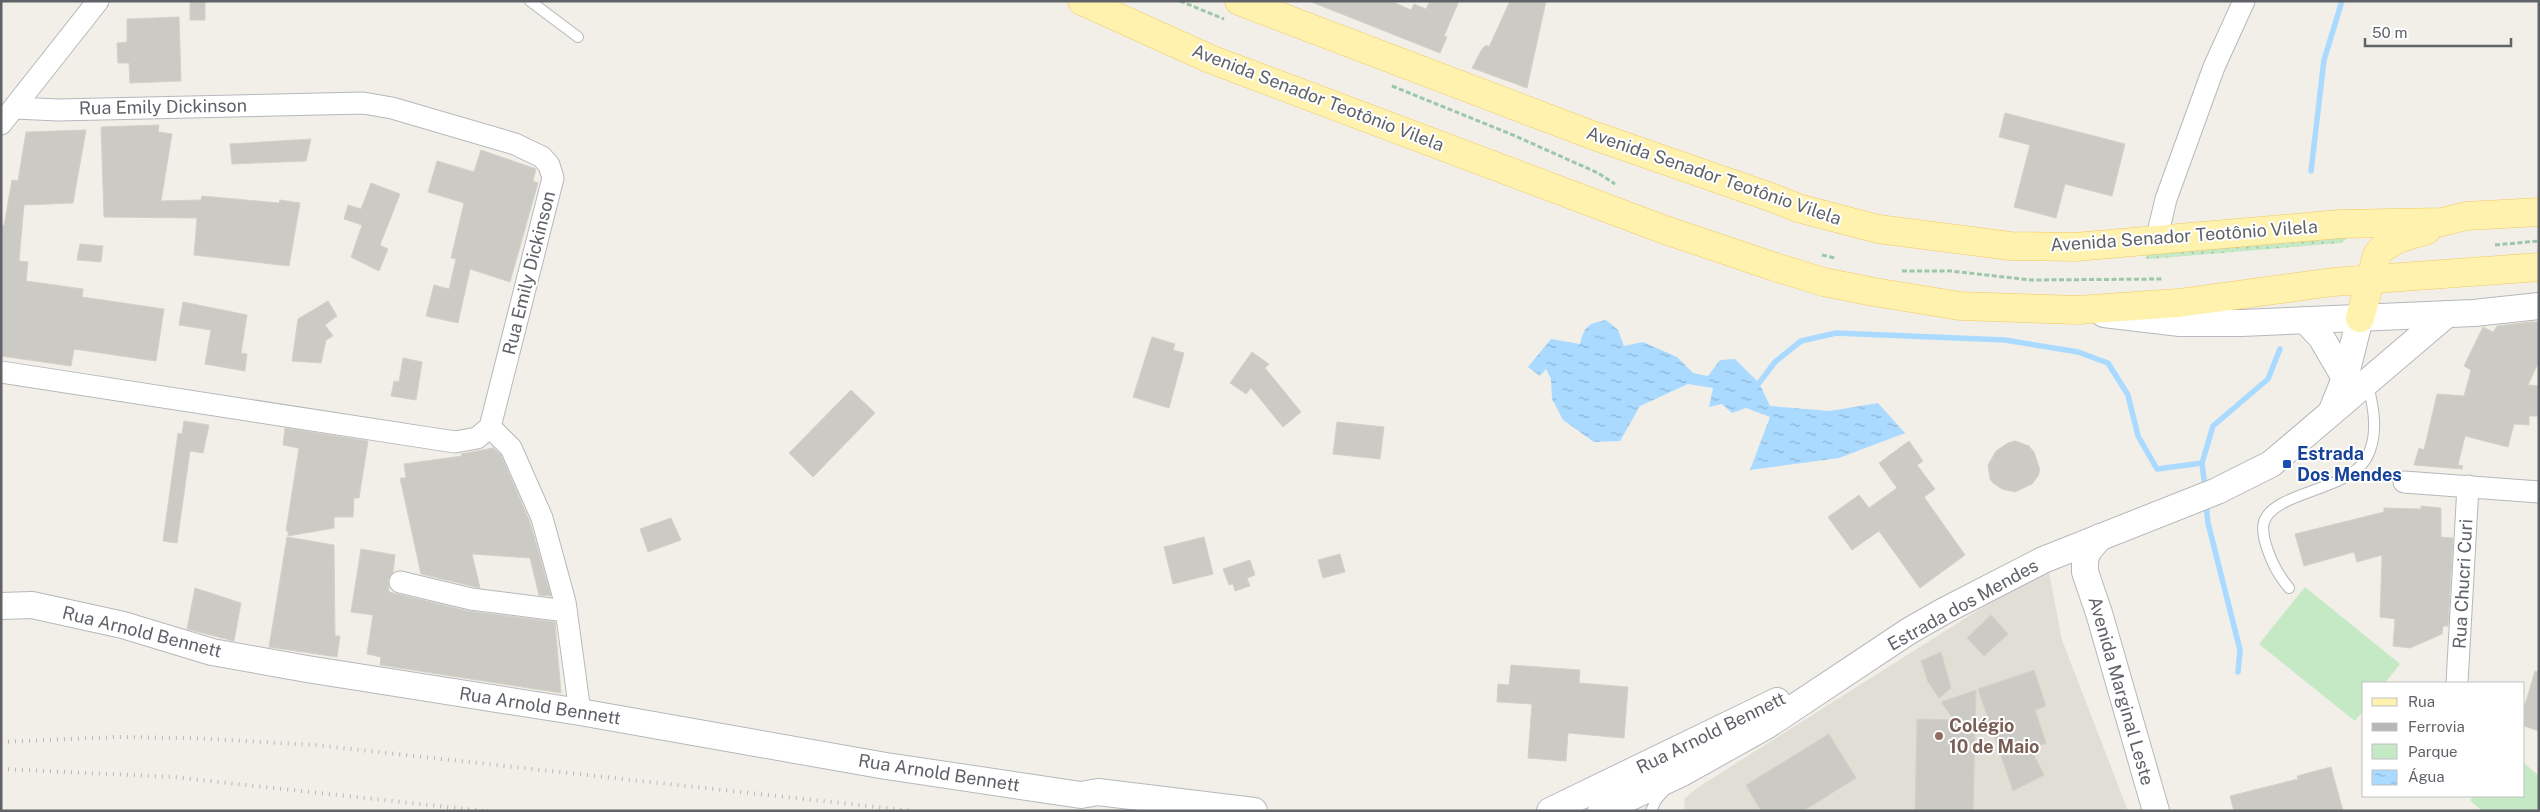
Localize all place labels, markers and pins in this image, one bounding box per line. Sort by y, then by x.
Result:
place label: Estrada Dos Mendes [2297,443,2402,485]
marker: Estrada Dos Mendes [2281,458,2293,470]
place label: Colégio 10 de Maio [1949,715,2039,757]
marker: Colégio 10 de Maio [1933,730,1945,742]

